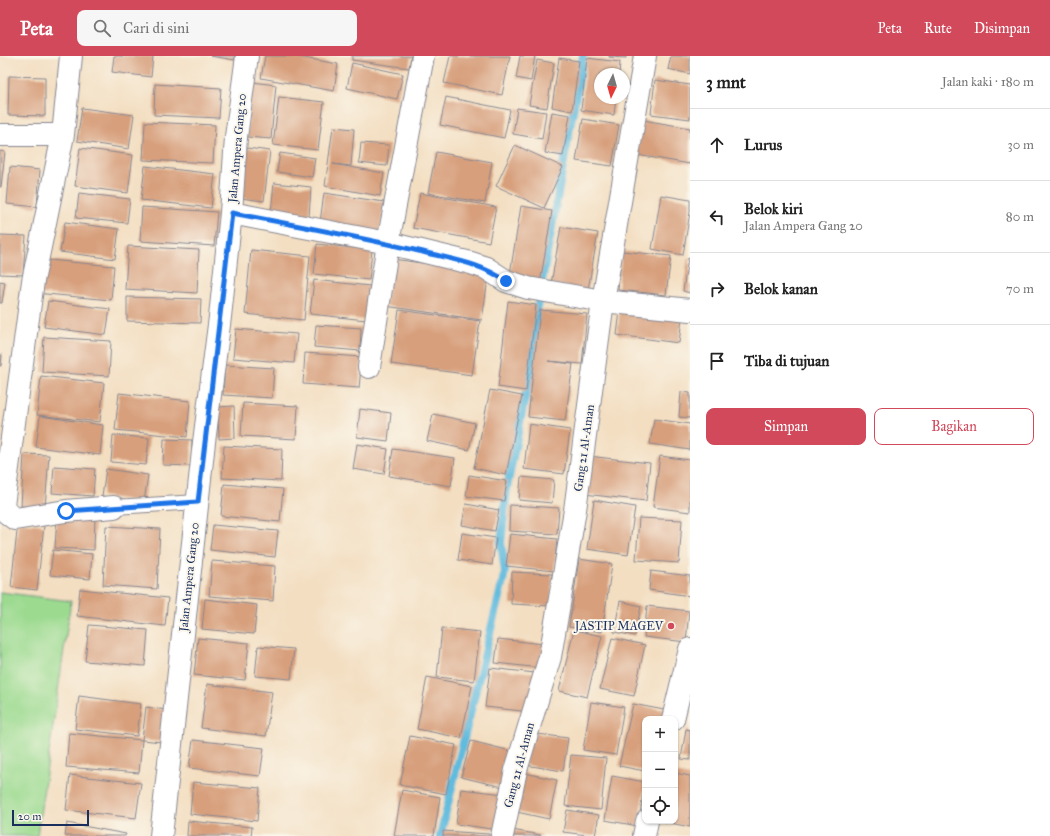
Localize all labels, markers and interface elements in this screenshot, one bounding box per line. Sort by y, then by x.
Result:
search box [77,10,357,46]
text: Peta [20,17,53,40]
icon: search [91,17,113,39]
text: Cari di sini [123,19,189,37]
text: Peta [878,20,902,37]
text: Rute [924,20,952,37]
text: Disimpan [974,20,1030,37]
north arrow [594,68,630,104]
text: 3 mnt [706,72,746,93]
text: Jalan kaki · 180 m [942,74,1034,90]
street label: Jalan Ampera Gang 20 [225,93,250,205]
icon: ahead [706,134,728,156]
text: Lurus [744,136,782,154]
text: 30 m [1008,137,1034,153]
text: Belok kiri [744,200,803,218]
icon: left [706,206,728,228]
text: 80 m [1006,209,1034,225]
text: Jalan Ampera Gang 20 [744,218,863,234]
route end [497,272,515,290]
icon: right [706,278,728,300]
text: Belok kanan [744,280,818,298]
text: 70 m [1006,281,1034,297]
icon: arrive [706,350,728,372]
text: Tiba di tujuan [744,352,829,370]
street label: Gang 21 Al-Aman [571,403,598,493]
button: Simpan [706,408,866,445]
button: Bagikan [874,408,1034,445]
route start [57,502,75,520]
street label: Jalan Ampera Gang 20 [176,522,203,634]
place label: JASTIP MAGEV [573,619,664,634]
marker: JASTIP MAGEV [666,621,676,631]
map controls [642,716,678,824]
button: + [642,716,678,752]
street label: Gang 21 Al-Aman [501,720,538,809]
button: − [642,752,678,788]
button: locate [642,788,678,824]
scale bar [12,808,89,827]
text: 20 m [18,810,41,823]

